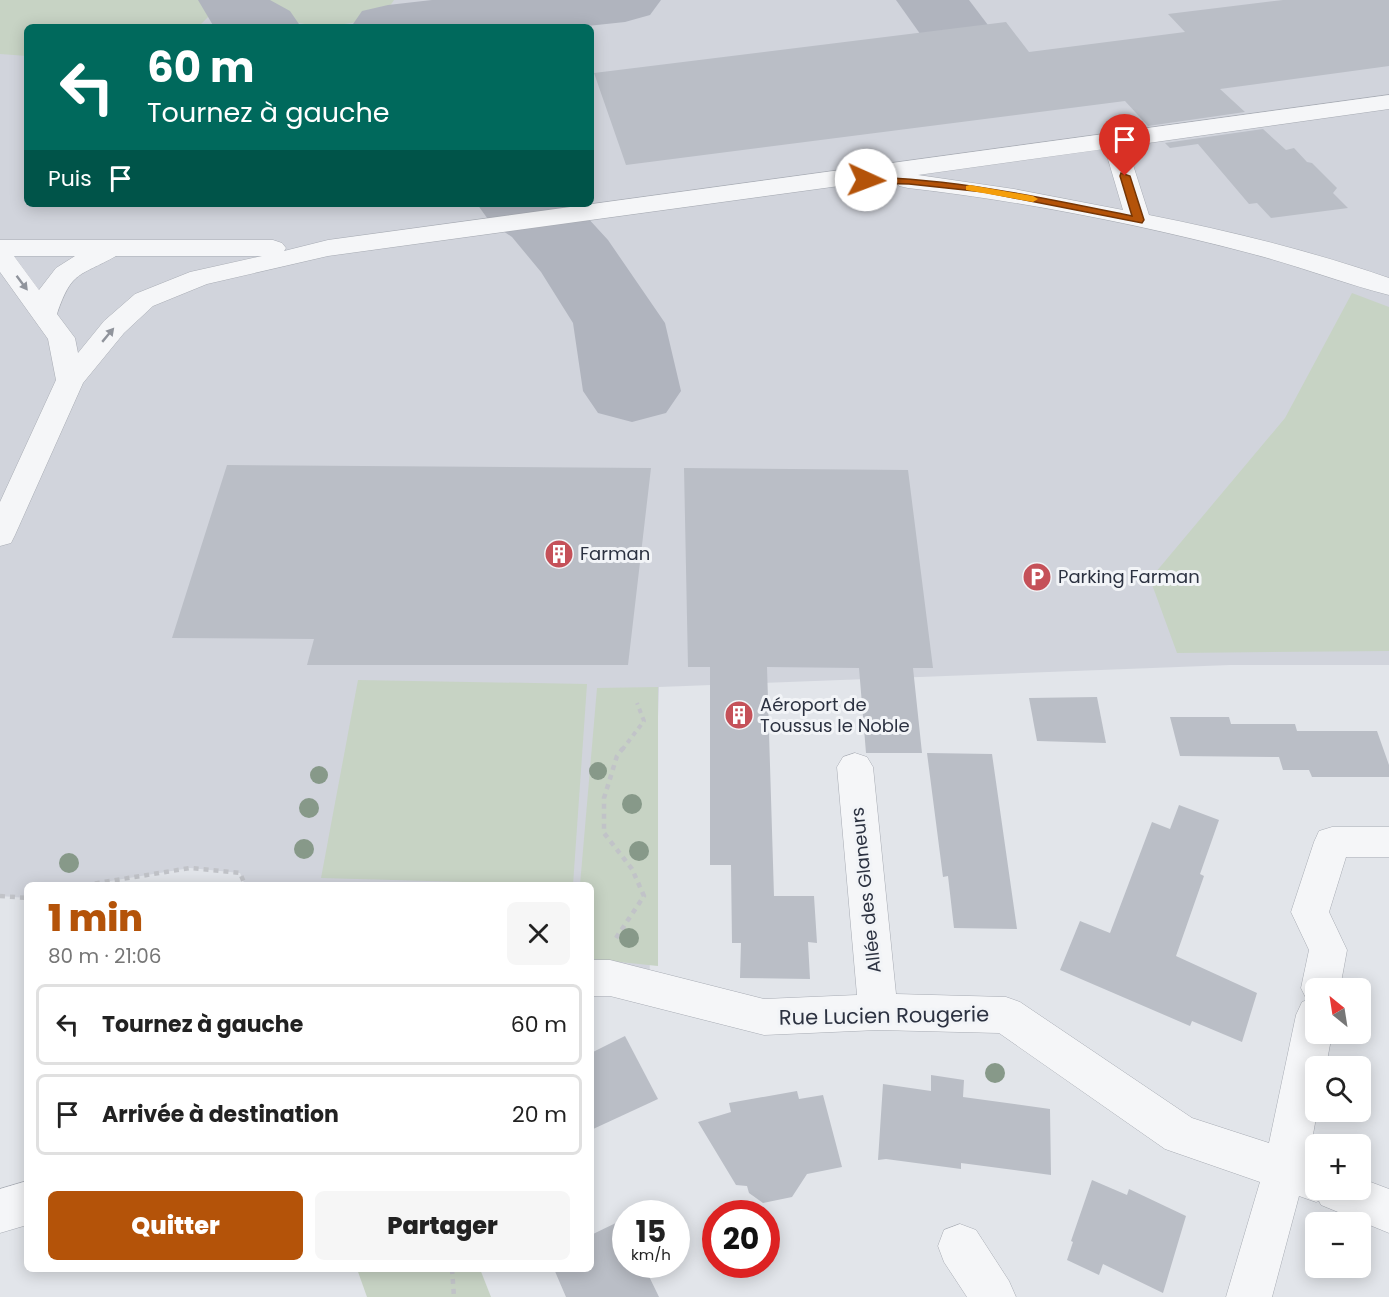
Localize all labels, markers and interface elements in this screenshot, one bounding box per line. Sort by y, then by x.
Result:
text: 60 m [147,38,255,97]
icon: left [48,48,126,126]
text: Tournez à gauche [147,94,389,131]
pin [1099,114,1150,176]
icon: arrive [1108,123,1141,156]
position arrow [834,148,898,212]
icon: arrive [104,162,137,195]
text: Puis [48,163,92,194]
one-way arrow [16,275,28,291]
one-way arrow [101,327,114,343]
building icon: Farman [543,538,575,570]
place label: Farman [580,541,650,566]
parking icon: Parking Farman [1021,561,1053,593]
place label: Parking Farman [1058,564,1200,589]
place label: Aéroport de Toussus le Noble [760,692,910,738]
building icon: Aéroport de Toussus le Noble [723,699,755,731]
street label: Allée des Glaneurs [844,806,887,974]
text: 1 min [48,893,143,944]
button: close [507,902,570,965]
text: 80 m · 21:06 [48,942,161,970]
north arrow [1305,978,1371,1044]
map controls [1305,978,1371,1278]
street label: Rue Lucien Rougerie [779,999,989,1032]
icon: left [51,1008,84,1041]
text: Tournez à gauche [102,1009,303,1040]
text: 60 m [511,1009,567,1040]
button: search [1305,1056,1371,1122]
icon: arrive [51,1098,84,1131]
text: Arrivée à destination [102,1099,339,1130]
text: 20 m [512,1099,567,1130]
button: + [1305,1134,1371,1200]
button: Quitter [48,1191,303,1260]
button: Partager [315,1191,570,1260]
speed limit sign: 20 [702,1200,780,1278]
text: 15 [636,1210,666,1253]
button: − [1305,1212,1371,1278]
text: km/h [631,1244,671,1265]

